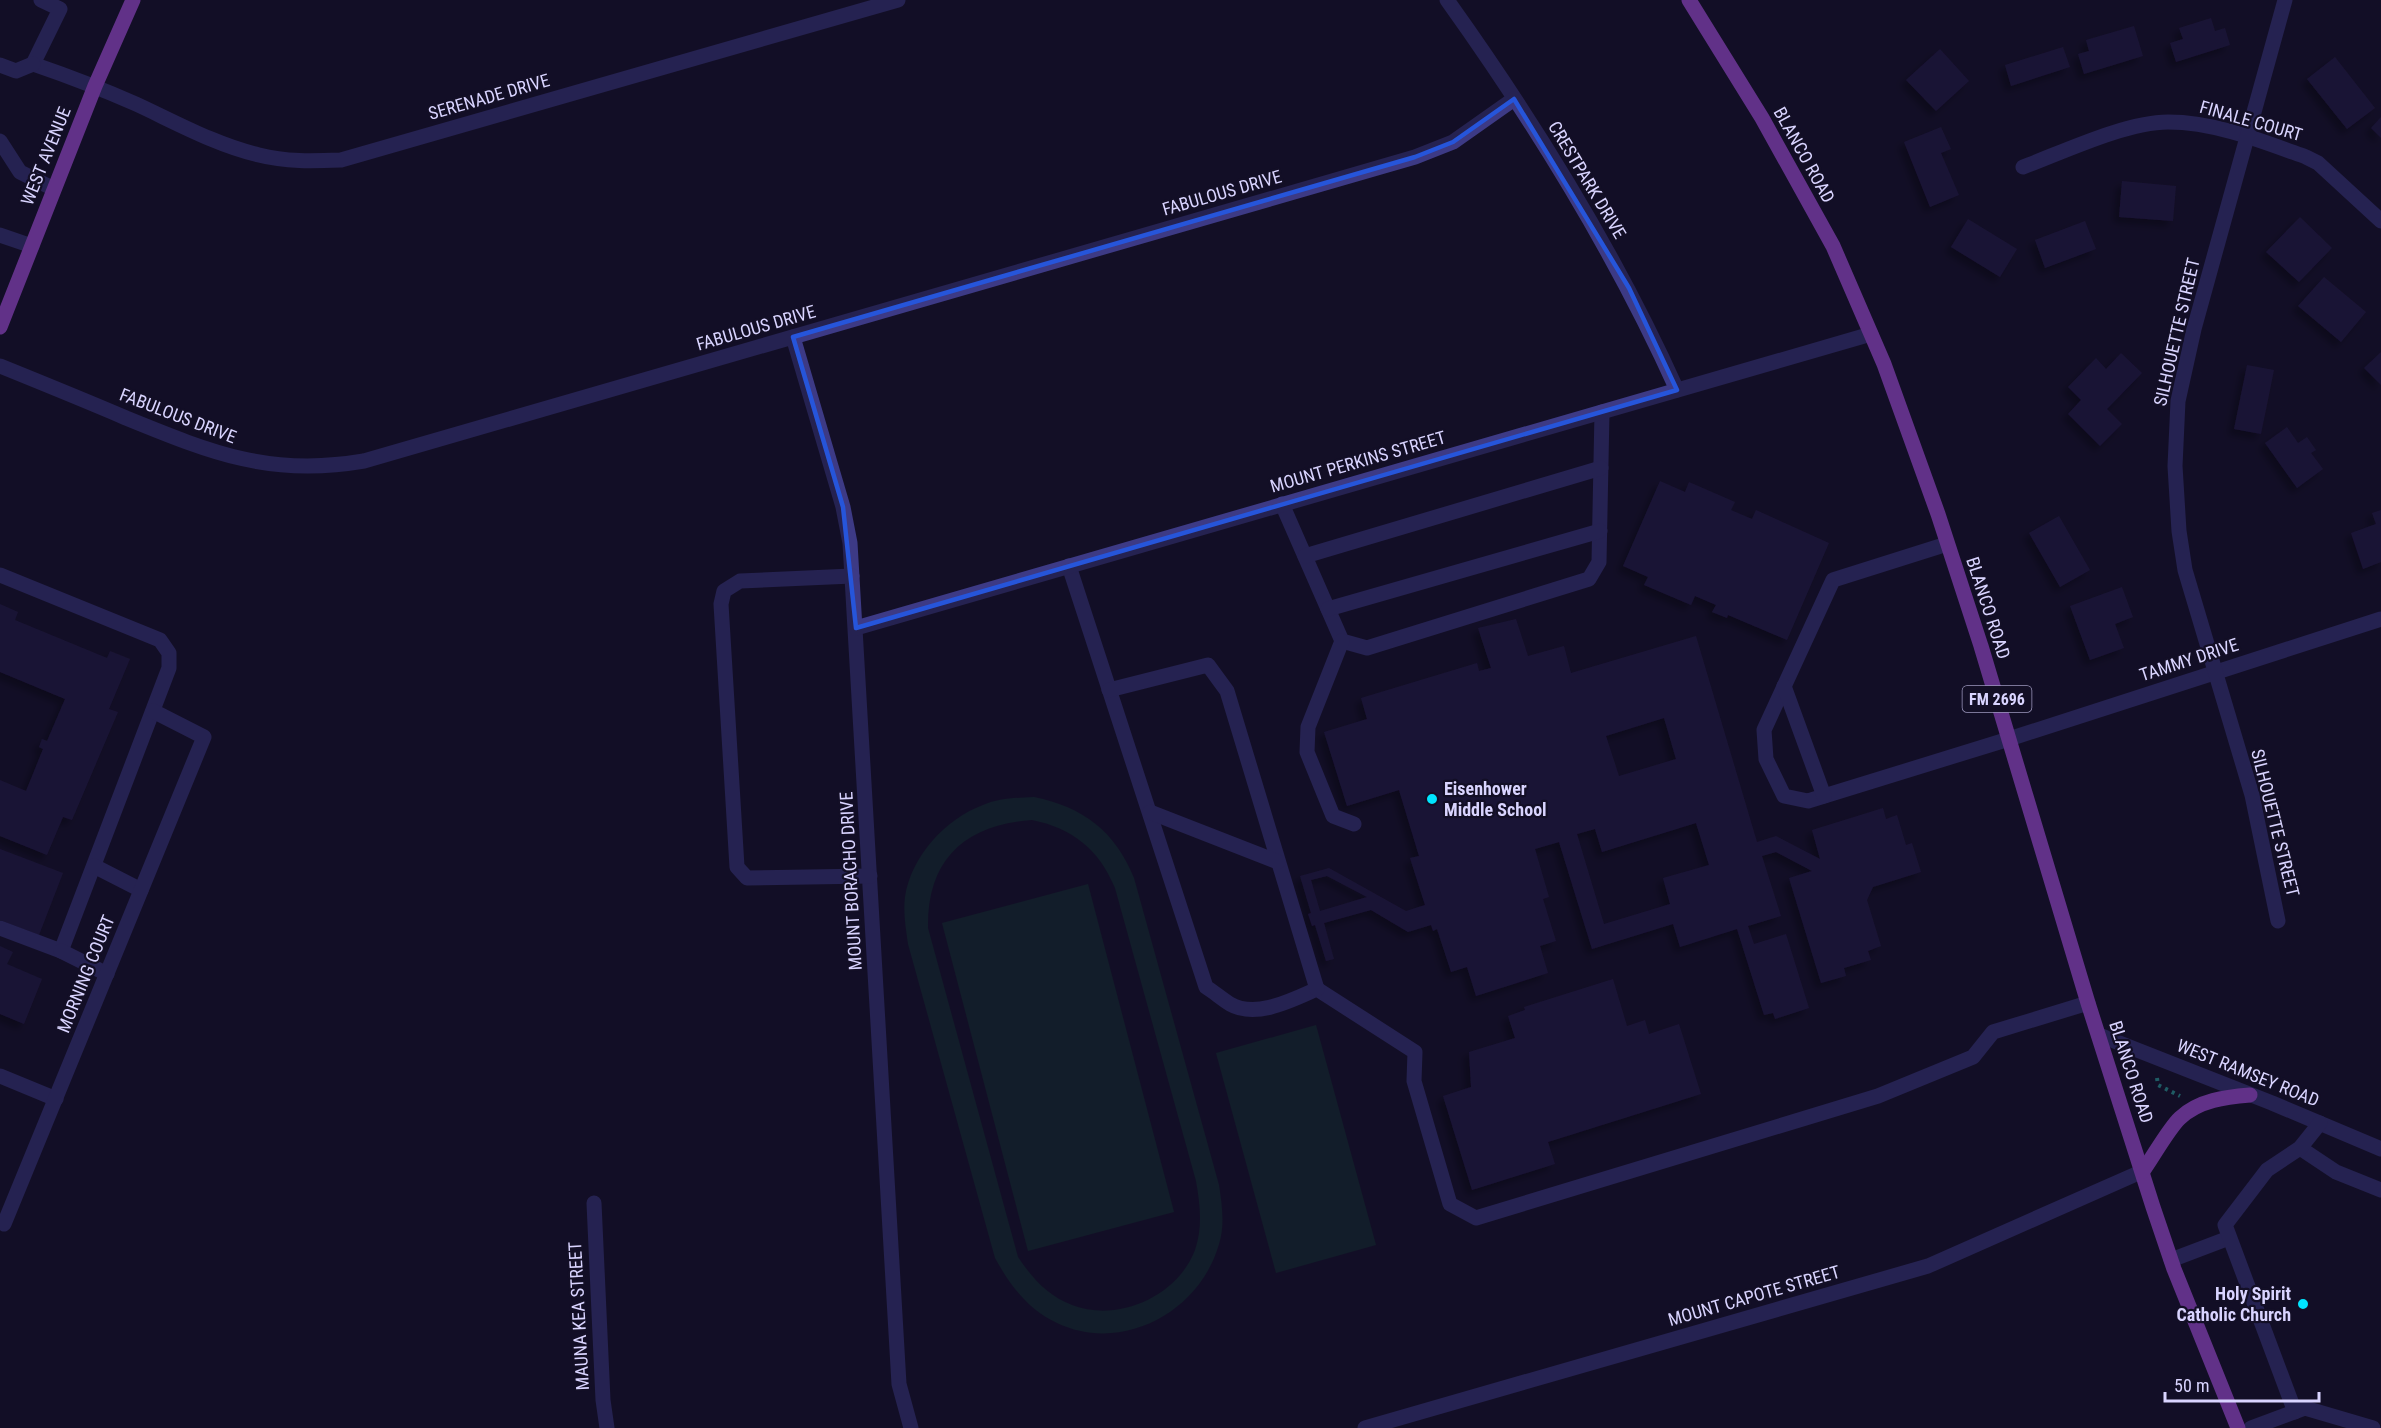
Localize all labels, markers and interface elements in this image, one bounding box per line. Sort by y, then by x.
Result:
street label: SERENADE DRIVE [426,69,552,124]
street label: FINALE COURT [2197,96,2305,145]
street label: BLANCO ROAD [1770,103,1839,206]
street label: WEST AVENUE [16,104,75,208]
street label: CRESTPARK DRIVE [1544,117,1631,242]
street label: FABULOUS DRIVE [1160,165,1284,220]
street label: SILHOUETTE STREET [2149,256,2204,408]
street label: FABULOUS DRIVE [694,300,818,355]
street label: FABULOUS DRIVE [117,384,240,447]
street label: MOUNT PERKINS STREET [1268,426,1448,497]
street label: BLANCO ROAD [1962,554,2015,662]
street label: TAMMY DRIVE [2137,634,2241,685]
road number: FM 2696 [1962,686,2032,712]
street label: SILHOUETTE STREET [2247,747,2304,899]
place label: Eisenhower Middle School [1444,778,1547,820]
street label: MOUNT BORACHO DRIVE [835,791,866,971]
marker: Eisenhower Middle School [1425,792,1439,806]
street label: MORNING COURT [52,912,119,1036]
street label: BLANCO ROAD [2105,1018,2158,1126]
street label: WEST RAMSEY ROAD [2174,1034,2322,1111]
street label: MAUNA KEA STREET [564,1241,593,1391]
street label: MOUNT CAPOTE STREET [1665,1261,1842,1330]
place label: Holy Spirit Catholic Church [2177,1283,2291,1325]
marker: Holy Spirit Catholic Church [2296,1297,2310,1311]
scale bar [2165,1365,2320,1403]
text: 50 m [2174,1375,2209,1396]

